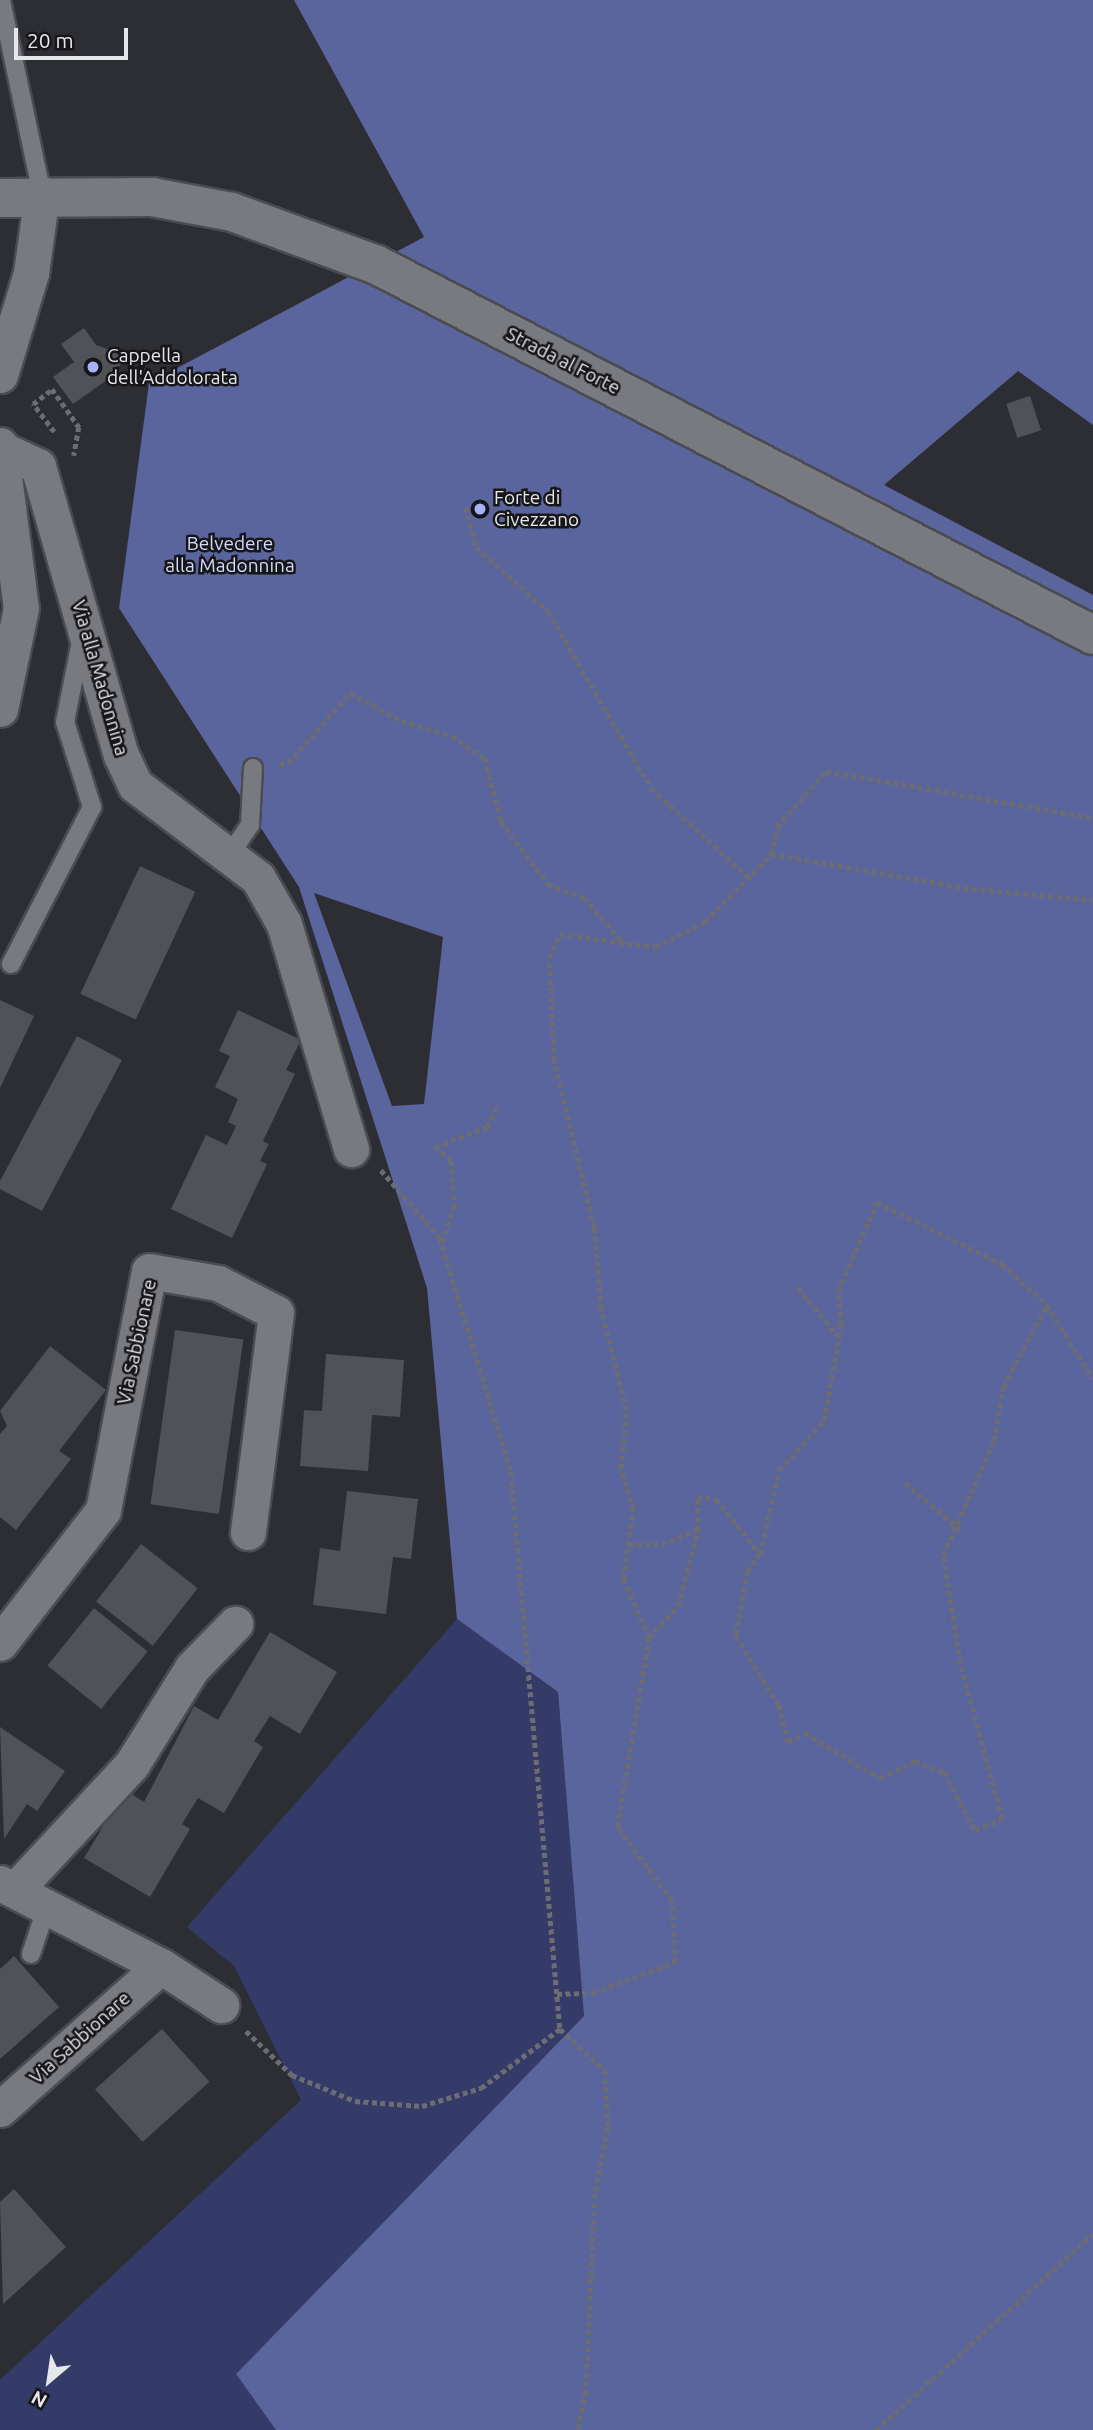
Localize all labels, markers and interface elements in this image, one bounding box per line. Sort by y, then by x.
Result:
scale bar [18,14,131,58]
text: 20 m [27,28,74,52]
street label: Strada al Forte [502,322,624,400]
place label: Cappella dell'Addolorata [107,345,238,389]
marker: Cappella dell'Addolorata [85,359,101,375]
place label: Forte di Civezzano [494,487,579,531]
marker: Forte di Civezzano [472,501,488,517]
park label: Belvedere alla Madonnina [165,533,295,577]
street label: Via alla Madonnina [67,598,133,758]
street label: Via Sabbionare [113,1277,161,1407]
street label: Via Sabbionare [25,1987,135,2089]
north arrow [14,2346,84,2416]
text: N [27,2386,50,2412]

